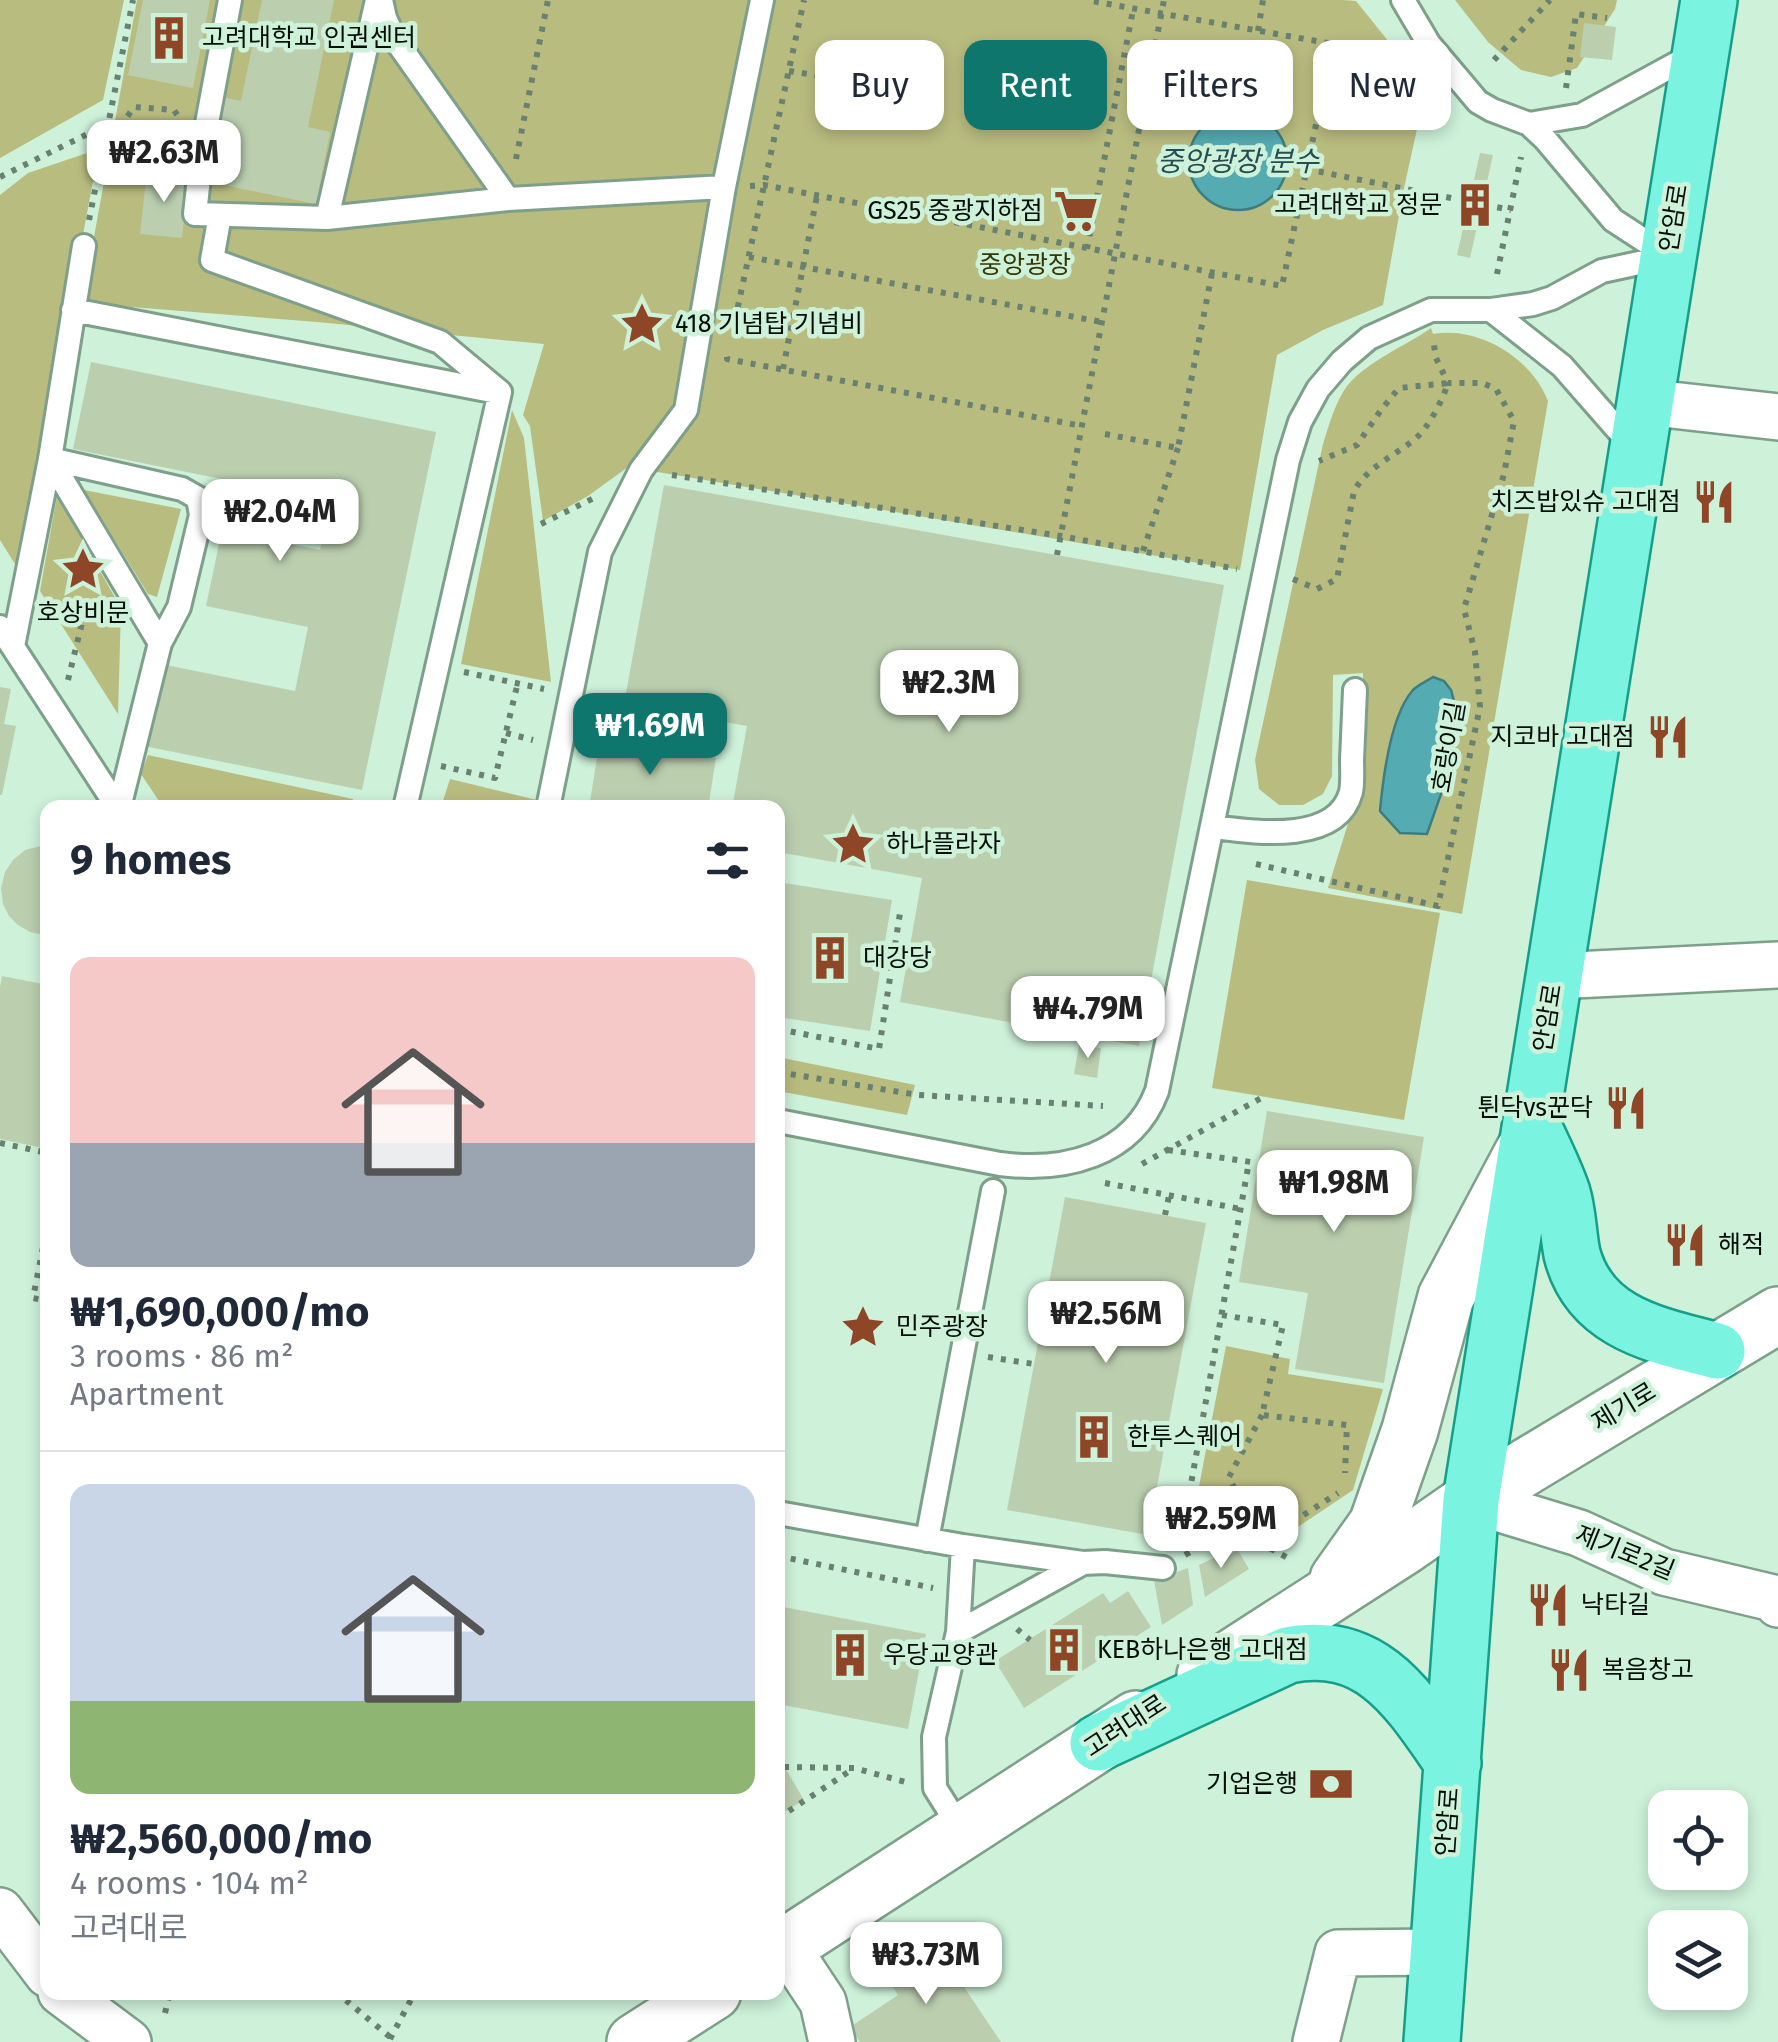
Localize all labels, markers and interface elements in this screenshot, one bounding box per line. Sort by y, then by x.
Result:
building icon: 고려대학교 인권센터 [145,14,193,62]
place label: 고려대학교 인권센터 [202,23,416,53]
chip: Buy [815,40,944,130]
chip: Rent [964,40,1107,130]
chip: Filters [1127,40,1293,130]
chip: New [1313,40,1451,130]
pin: ₩2.63M [83,120,245,205]
text: ₩2.63M [109,133,219,171]
water label: 중앙광장 분수 [1157,145,1320,178]
building icon: 고려대학교 정문 [1451,181,1499,229]
street label: 안암로 [1654,182,1694,254]
supermarket icon: GS25 중광지하점 [1052,187,1100,235]
place label: 고려대학교 정문 [1274,190,1442,220]
place label: GS25 중광지하점 [867,196,1043,226]
park label: 중앙광장 [979,250,1071,280]
place icon: 418 기념탑 기념비 [618,300,666,348]
place label: 418 기념탑 기념비 [675,309,863,339]
restaurant icon: 치즈밥있슈 고대점 [1690,478,1738,526]
pin: ₩2.04M [199,479,361,564]
place label: 치즈밥있슈 고대점 [1490,487,1681,517]
text: ₩2.04M [224,492,336,530]
place icon: 호상비문 [59,545,107,593]
place label: 호상비문 [37,598,129,628]
pin: ₩2.3M [879,650,1019,735]
text: ₩2.3M [902,663,996,701]
pin: ₩1.69M [569,693,731,778]
street label: 호랑이길 [1426,699,1472,795]
text: ₩1.69M [595,706,705,744]
restaurant icon: 지코바 고대점 [1644,713,1692,761]
place label: 지코바 고대점 [1490,722,1635,752]
place icon: 하나플라자 [829,820,877,868]
place label: 하나플라자 [886,829,1001,859]
icon: filters [700,833,755,888]
text: 9 homes [70,835,231,885]
building icon: 대강당 [806,934,854,982]
place label: 대강당 [863,943,932,973]
pin: ₩4.79M [1007,976,1169,1061]
street label: 안암로 [1528,982,1568,1054]
text: ₩4.79M [1033,989,1143,1027]
icon: home [323,1022,503,1202]
restaurant icon: 튄닥vs꾼닥 [1602,1084,1650,1132]
place label: 튄닥vs꾼닥 [1477,1093,1593,1123]
pin: ₩1.98M [1253,1150,1415,1235]
text: ₩1.98M [1279,1163,1389,1201]
restaurant icon: 해적 [1661,1221,1709,1269]
place label: 해적 [1718,1230,1764,1260]
pin: ₩2.56M [1025,1281,1187,1366]
text: ₩1,690,000/mo [70,1287,370,1337]
text: ₩2.56M [1050,1294,1162,1332]
place icon: 민주광장 [839,1303,887,1351]
place label: 민주광장 [896,1312,988,1342]
text: 3 rooms · 86 m² [70,1337,293,1375]
text: Apartment [70,1375,224,1413]
street label: 제기로 [1587,1376,1661,1438]
building icon: 한투스퀘어 [1070,1413,1118,1461]
place label: 한투스퀘어 [1127,1422,1242,1452]
pin: ₩2.59M [1140,1486,1302,1571]
text: ₩2.59M [1165,1499,1277,1537]
street label: 제기로2길 [1571,1520,1679,1586]
icon: home [323,1549,503,1729]
restaurant icon: 낙타길 [1524,1581,1572,1629]
place label: 낙타길 [1581,1590,1650,1620]
building icon: KEB하나은행 고대점 [1040,1626,1088,1674]
building icon: 우당교양관 [826,1631,874,1679]
place label: KEB하나은행 고대점 [1097,1635,1308,1665]
place label: 우당교양관 [883,1640,998,1670]
restaurant icon: 복음창고 [1545,1646,1593,1694]
place label: 복음창고 [1602,1655,1694,1685]
street label: 고려대로 [1078,1688,1172,1764]
bank icon: 기업은행 [1307,1760,1355,1808]
place label: 기업은행 [1206,1769,1298,1799]
street label: 안암로 [1431,1787,1465,1857]
map controls [1648,1790,1748,2010]
button: locate [1648,1790,1748,1890]
text: ₩2,560,000/mo [70,1814,372,1864]
text: 4 rooms · 104 m² [70,1864,309,1902]
text: 고려대로 [70,1909,188,1947]
button: layers [1648,1910,1748,2010]
pin: ₩3.73M [845,1922,1007,2007]
text: ₩3.73M [872,1935,980,1973]

